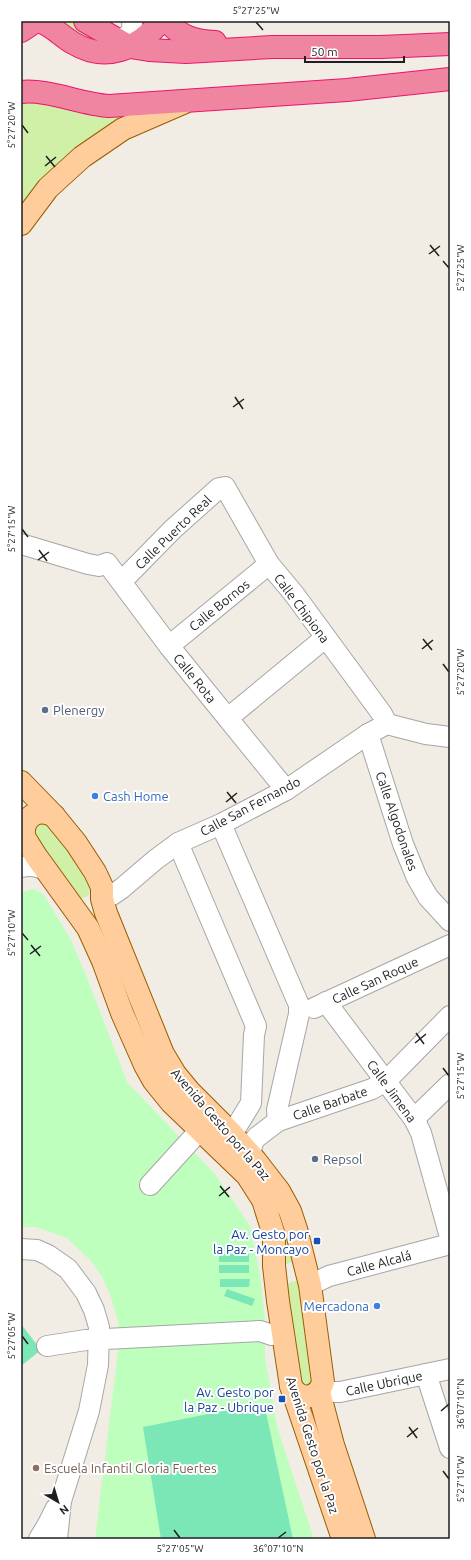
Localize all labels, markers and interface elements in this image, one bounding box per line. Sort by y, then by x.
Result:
text: 5°27'25"W [232,5,280,16]
scale bar [305,38,404,64]
text: 50 m [311,45,338,58]
text: 5°27'20"W [6,101,17,149]
text: 5°27'25"W [455,244,466,292]
street label: Calle Puerto Real [132,492,214,572]
text: 5°27'15"W [6,505,17,553]
street label: Calle Chipiona [272,571,332,645]
street label: Calle Bornos [186,576,252,633]
text: 5°27'20"W [455,648,466,696]
street label: Calle Rota [171,651,219,705]
place label: Plenergy [53,703,105,717]
marker: Plenergy [40,705,50,715]
street label: Calle Algodonales [373,770,421,873]
street label: Calle San Fernando [198,774,302,838]
place label: Cash Home [103,789,169,803]
marker: Cash Home [90,791,100,801]
text: 5°27'10"W [6,909,17,957]
street label: Calle San Roque [330,954,420,1006]
text: 5°27'15"W [455,1052,466,1100]
street label: Calle Jimena [365,1057,419,1125]
street label: Avenida Gesto por la Paz [169,1065,273,1183]
street label: Calle Barbate [291,1084,369,1122]
place label: Repsol [323,1152,363,1166]
marker: Repsol [310,1154,320,1164]
place label: Av. Gesto por la Paz - Moncayo [213,1227,309,1256]
marker: Av. Gesto por la Paz - Moncayo [312,1236,322,1246]
street label: Calle Alcalá [345,1248,413,1278]
place label: Mercadona [304,1299,369,1313]
marker: Mercadona [372,1301,382,1311]
text: 5°27'05"W [6,1312,17,1360]
street label: Calle Ubrique [344,1368,424,1398]
street label: Avenida Gesto por la Paz [284,1375,342,1515]
text: 36°07'10"N [455,1379,466,1429]
place label: Av. Gesto por la Paz - Ubrique [184,1385,274,1414]
marker: Av. Gesto por la Paz - Ubrique [277,1394,287,1404]
text: 5°27'10"W [455,1455,466,1503]
place label: Escuela Infantil Gloria Fuertes [44,1461,217,1475]
marker: Escuela Infantil Gloria Fuertes [31,1463,41,1473]
north arrow [38,1482,78,1522]
text: N [57,1503,71,1517]
text: 5°27'05"W [156,1543,204,1554]
text: 36°07'10"N [253,1543,303,1554]

